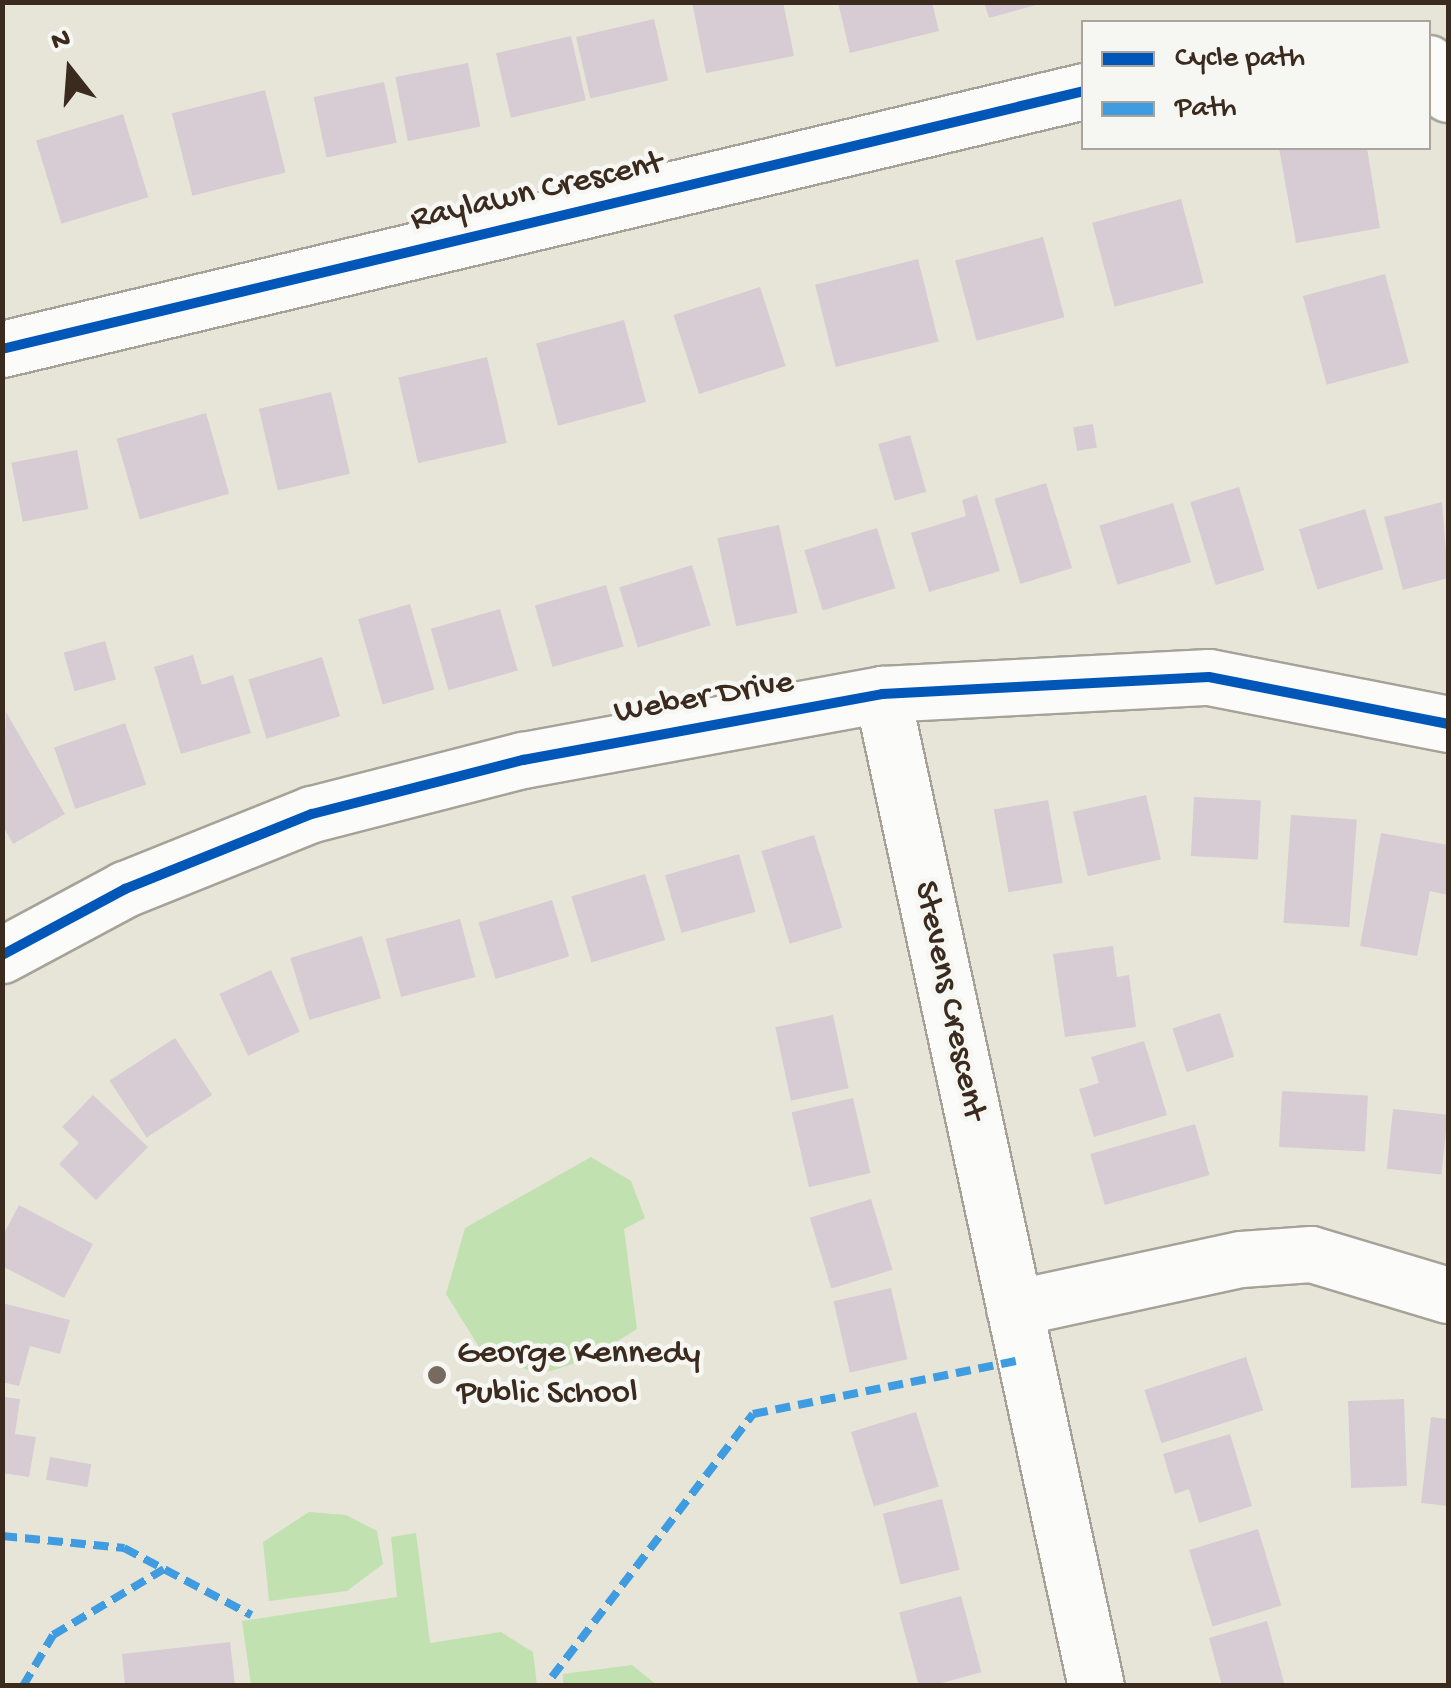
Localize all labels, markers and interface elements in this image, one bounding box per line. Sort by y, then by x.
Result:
north arrow [20,20,120,120]
legend [1081,20,1431,150]
text: N [48,22,75,59]
text: Cycle path [1175,42,1305,77]
text: Path [1175,92,1237,127]
street label: Raylawn Crescent [407,144,667,242]
street label: Weber Drive [611,663,797,735]
street label: Stevens Crescent [902,878,994,1124]
place label: George Kennedy Public School [457,1334,700,1416]
marker: George Kennedy Public School [426,1364,448,1386]

